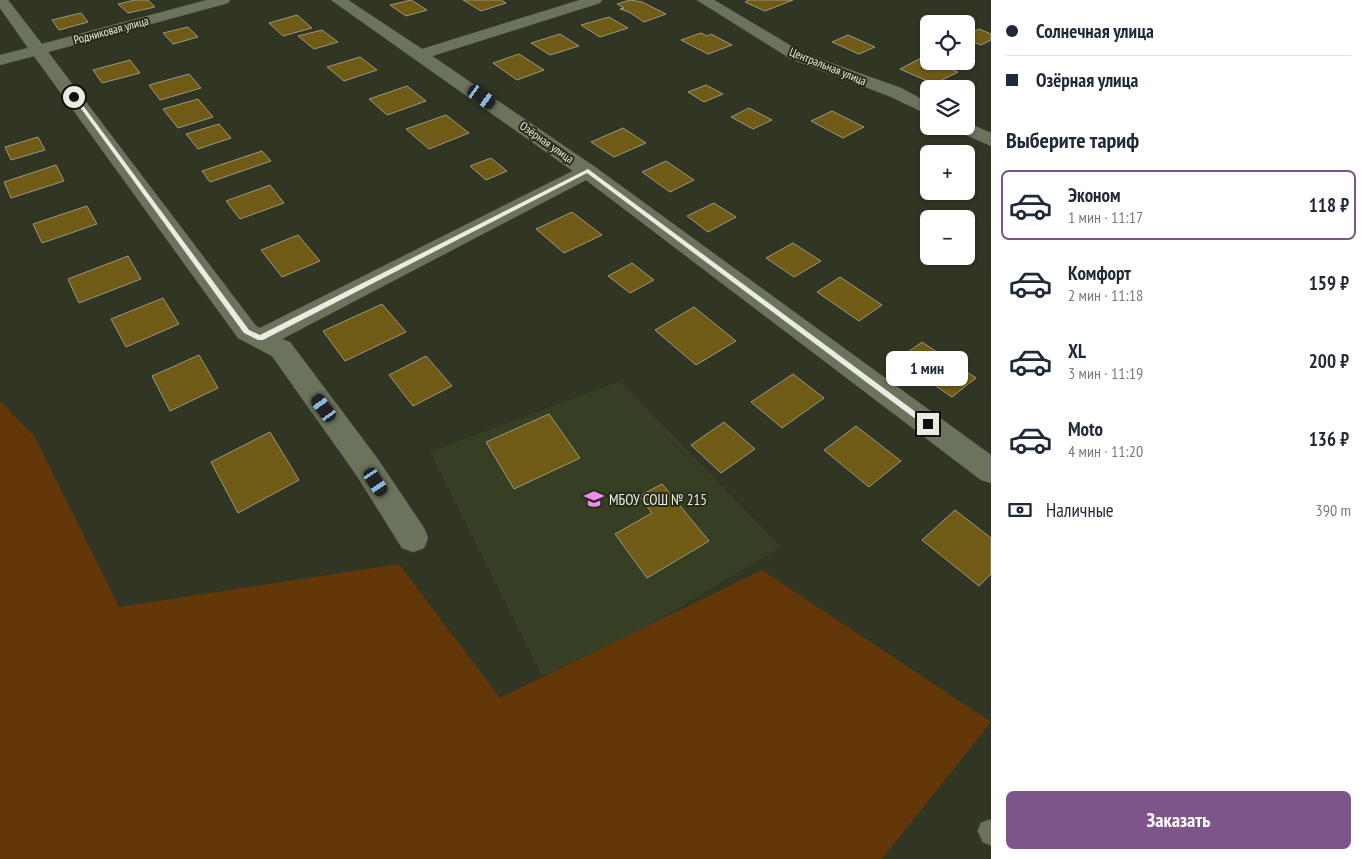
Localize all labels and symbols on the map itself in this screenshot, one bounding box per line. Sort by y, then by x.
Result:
street label: Родниковая улица [72,13,150,47]
street label: Центральная улица [787,44,869,88]
car [465,82,498,112]
route start [63,86,85,108]
street label: Озёрная улица [517,118,577,166]
callout: 1 мин [887,352,969,386]
car [309,391,338,425]
route end [917,413,939,435]
car [361,465,390,499]
school or university icon: МБОУ СОШ № 215 [583,488,605,510]
place label: МБОУ СОШ № 215 [609,490,707,509]

